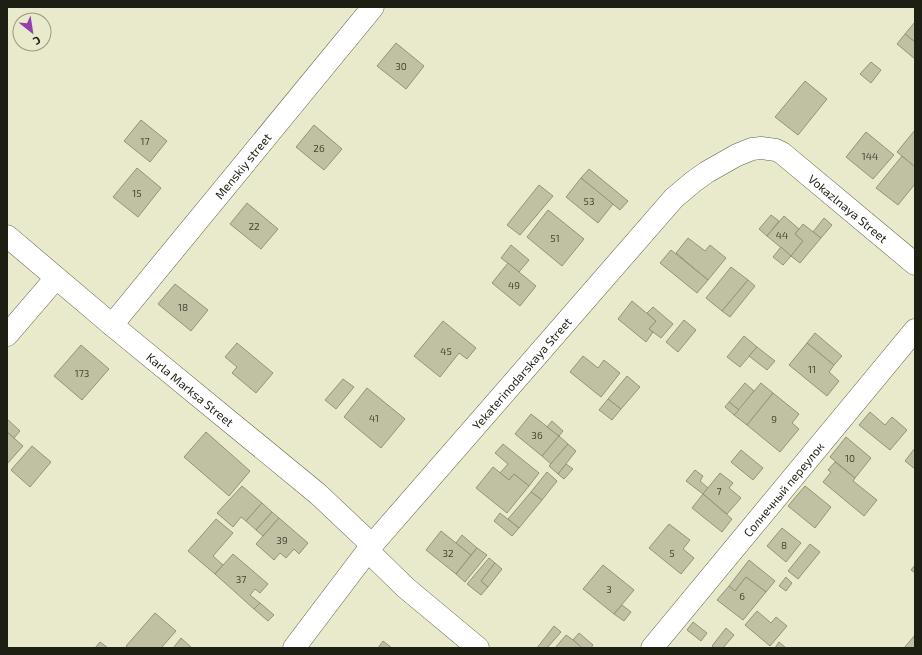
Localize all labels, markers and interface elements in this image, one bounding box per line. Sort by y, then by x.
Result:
north arrow [12,12,52,52]
text: С [31,34,43,49]
house number: 30 [395,60,407,72]
street label: Menskiy street [212,130,274,201]
house number: 17 [140,135,150,147]
house number: 26 [313,142,325,154]
house number: 144 [862,150,878,162]
street label: Vokazlnaya Street [806,171,891,245]
house number: 15 [132,187,142,199]
house number: 53 [584,195,594,207]
house number: 22 [248,220,260,232]
house number: 44 [776,229,788,241]
house number: 51 [550,232,560,244]
house number: 49 [508,279,520,291]
house number: 18 [178,301,188,313]
street label: Yekaterinodarskaya Street [469,314,574,432]
house number: 45 [440,345,452,357]
street label: Karla Marksa Street [144,350,237,429]
house number: 11 [808,363,816,375]
house number: 173 [75,367,89,379]
house number: 41 [369,412,379,424]
house number: 9 [771,413,777,425]
house number: 36 [531,429,543,441]
street label: Солнечный переулок [740,439,827,539]
house number: 10 [845,452,855,464]
house number: 7 [716,485,722,497]
house number: 39 [276,534,288,546]
house number: 8 [781,539,787,551]
house number: 32 [442,547,454,559]
house number: 5 [669,547,675,559]
house number: 37 [236,573,246,585]
house number: 3 [606,583,612,595]
house number: 6 [739,590,745,602]

